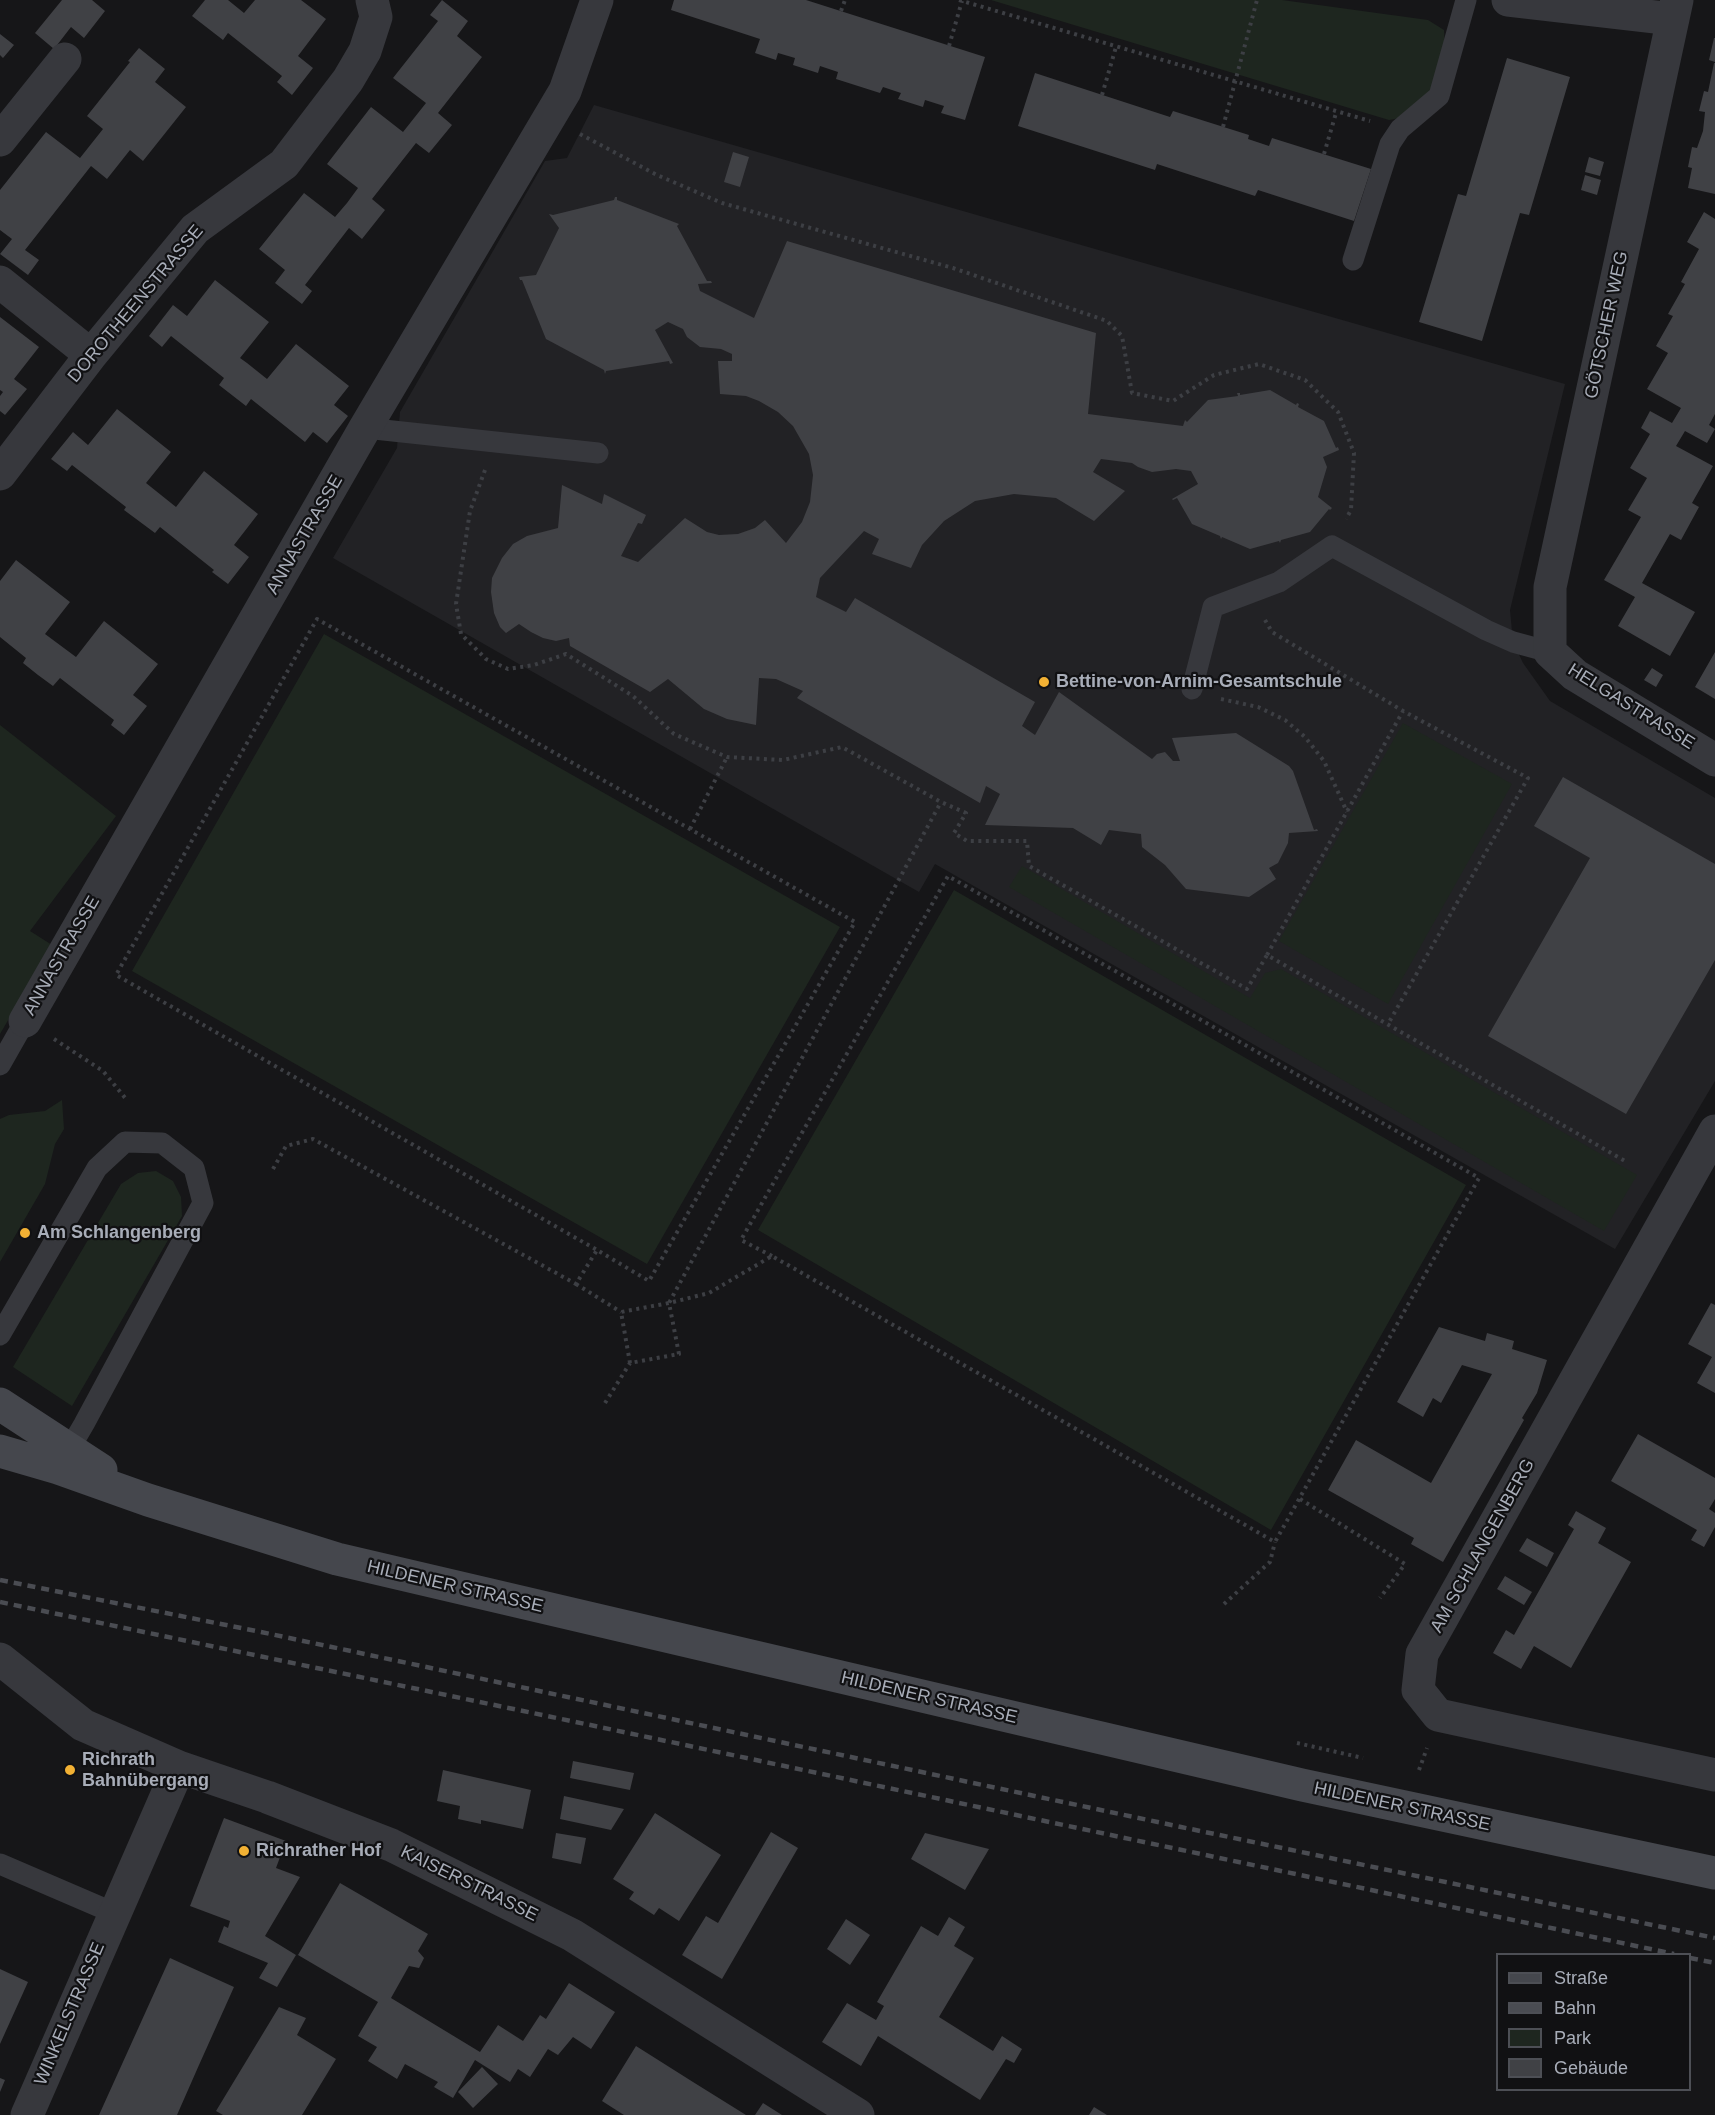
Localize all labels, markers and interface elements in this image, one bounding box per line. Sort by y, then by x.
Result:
street label: DOROTHEENSTRASSE [64,221,208,387]
street label: GÖTSCHER WEG [1581,249,1633,401]
street label: ANNASTRASSE [262,472,348,598]
street label: HELGASTRASSE [1564,659,1698,755]
place label: Bettine-von-Arnim-Gesamtschule [1056,671,1342,693]
marker: Bettine-von-Arnim-Gesamtschule [1037,675,1051,689]
street label: ANNASTRASSE [19,893,105,1019]
place label: Am Schlangenberg [37,1222,201,1244]
marker: Am Schlangenberg [18,1226,32,1240]
street label: AM SCHLANGENBERG [1426,1455,1540,1637]
street label: HILDENER STRASSE [365,1556,545,1618]
street label: HILDENER STRASSE [839,1667,1019,1729]
place label: Richrath Bahnübergang [82,1749,209,1792]
marker: Richrath Bahnübergang [63,1763,77,1777]
street label: HILDENER STRASSE [1312,1778,1492,1836]
place label: Richrather Hof [256,1840,381,1862]
street label: KAISERSTRASSE [397,1841,541,1927]
marker: Richrather Hof [237,1844,251,1858]
street label: WINKELSTRASSE [30,1939,110,2089]
legend [1496,1953,1691,2091]
text: Straße [1554,1968,1608,1988]
text: Bahn [1554,1998,1596,2018]
text: Park [1554,2028,1591,2048]
text: Gebäude [1554,2058,1628,2078]

